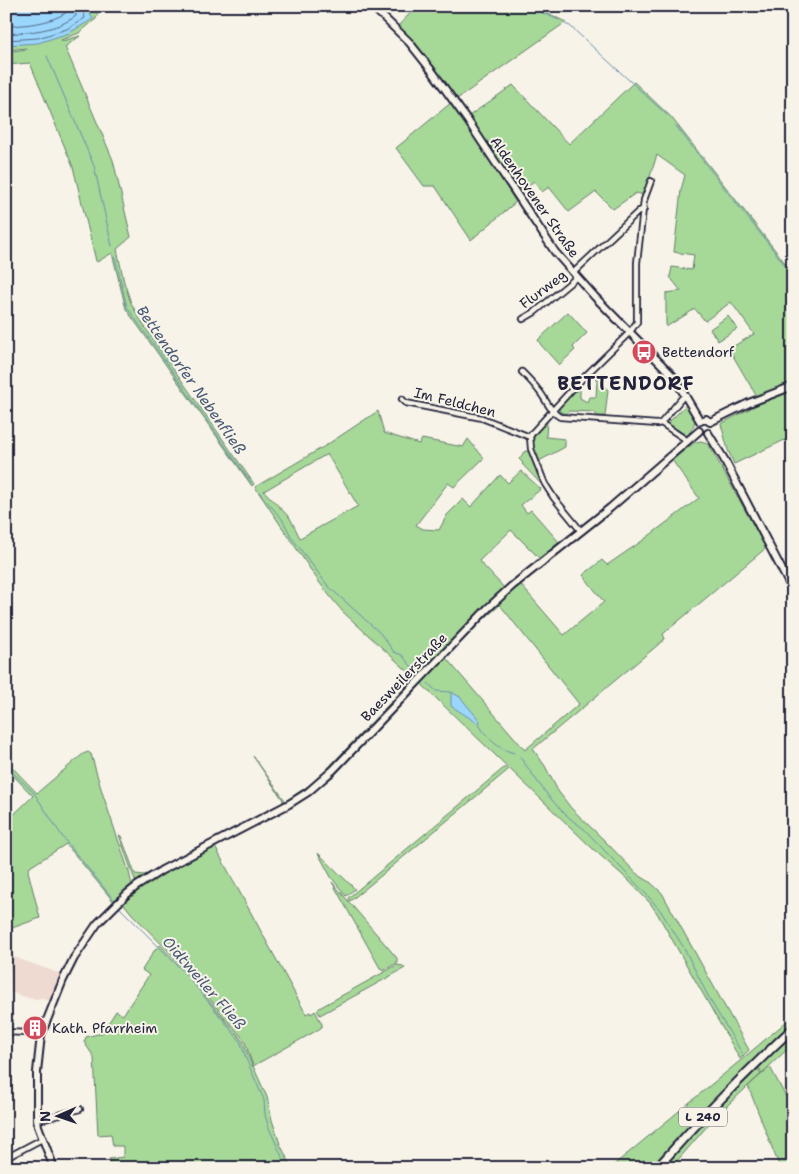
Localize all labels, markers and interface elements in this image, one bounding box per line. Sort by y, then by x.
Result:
street label: Aldenhovener Straße [486,133,584,261]
street label: Flurweg [516,265,570,313]
water label: Bettendorfer Nebenfließ [132,302,250,459]
bus stop icon: Bettendorf [631,339,657,365]
place label: Bettendorf [662,343,735,361]
district label: BETTENDORF [557,371,695,396]
street label: Im Feldchen [412,383,498,421]
street label: Baesweilerstraße [357,629,451,725]
water label: Oidtweiler Fließ [158,932,250,1034]
building icon: Kath. Pfarrheim [22,1015,48,1041]
place label: Kath. Pfarrheim [52,1019,157,1037]
north arrow [32,1092,82,1142]
road number: L 240 [679,1108,727,1126]
text: N [36,1111,54,1122]

